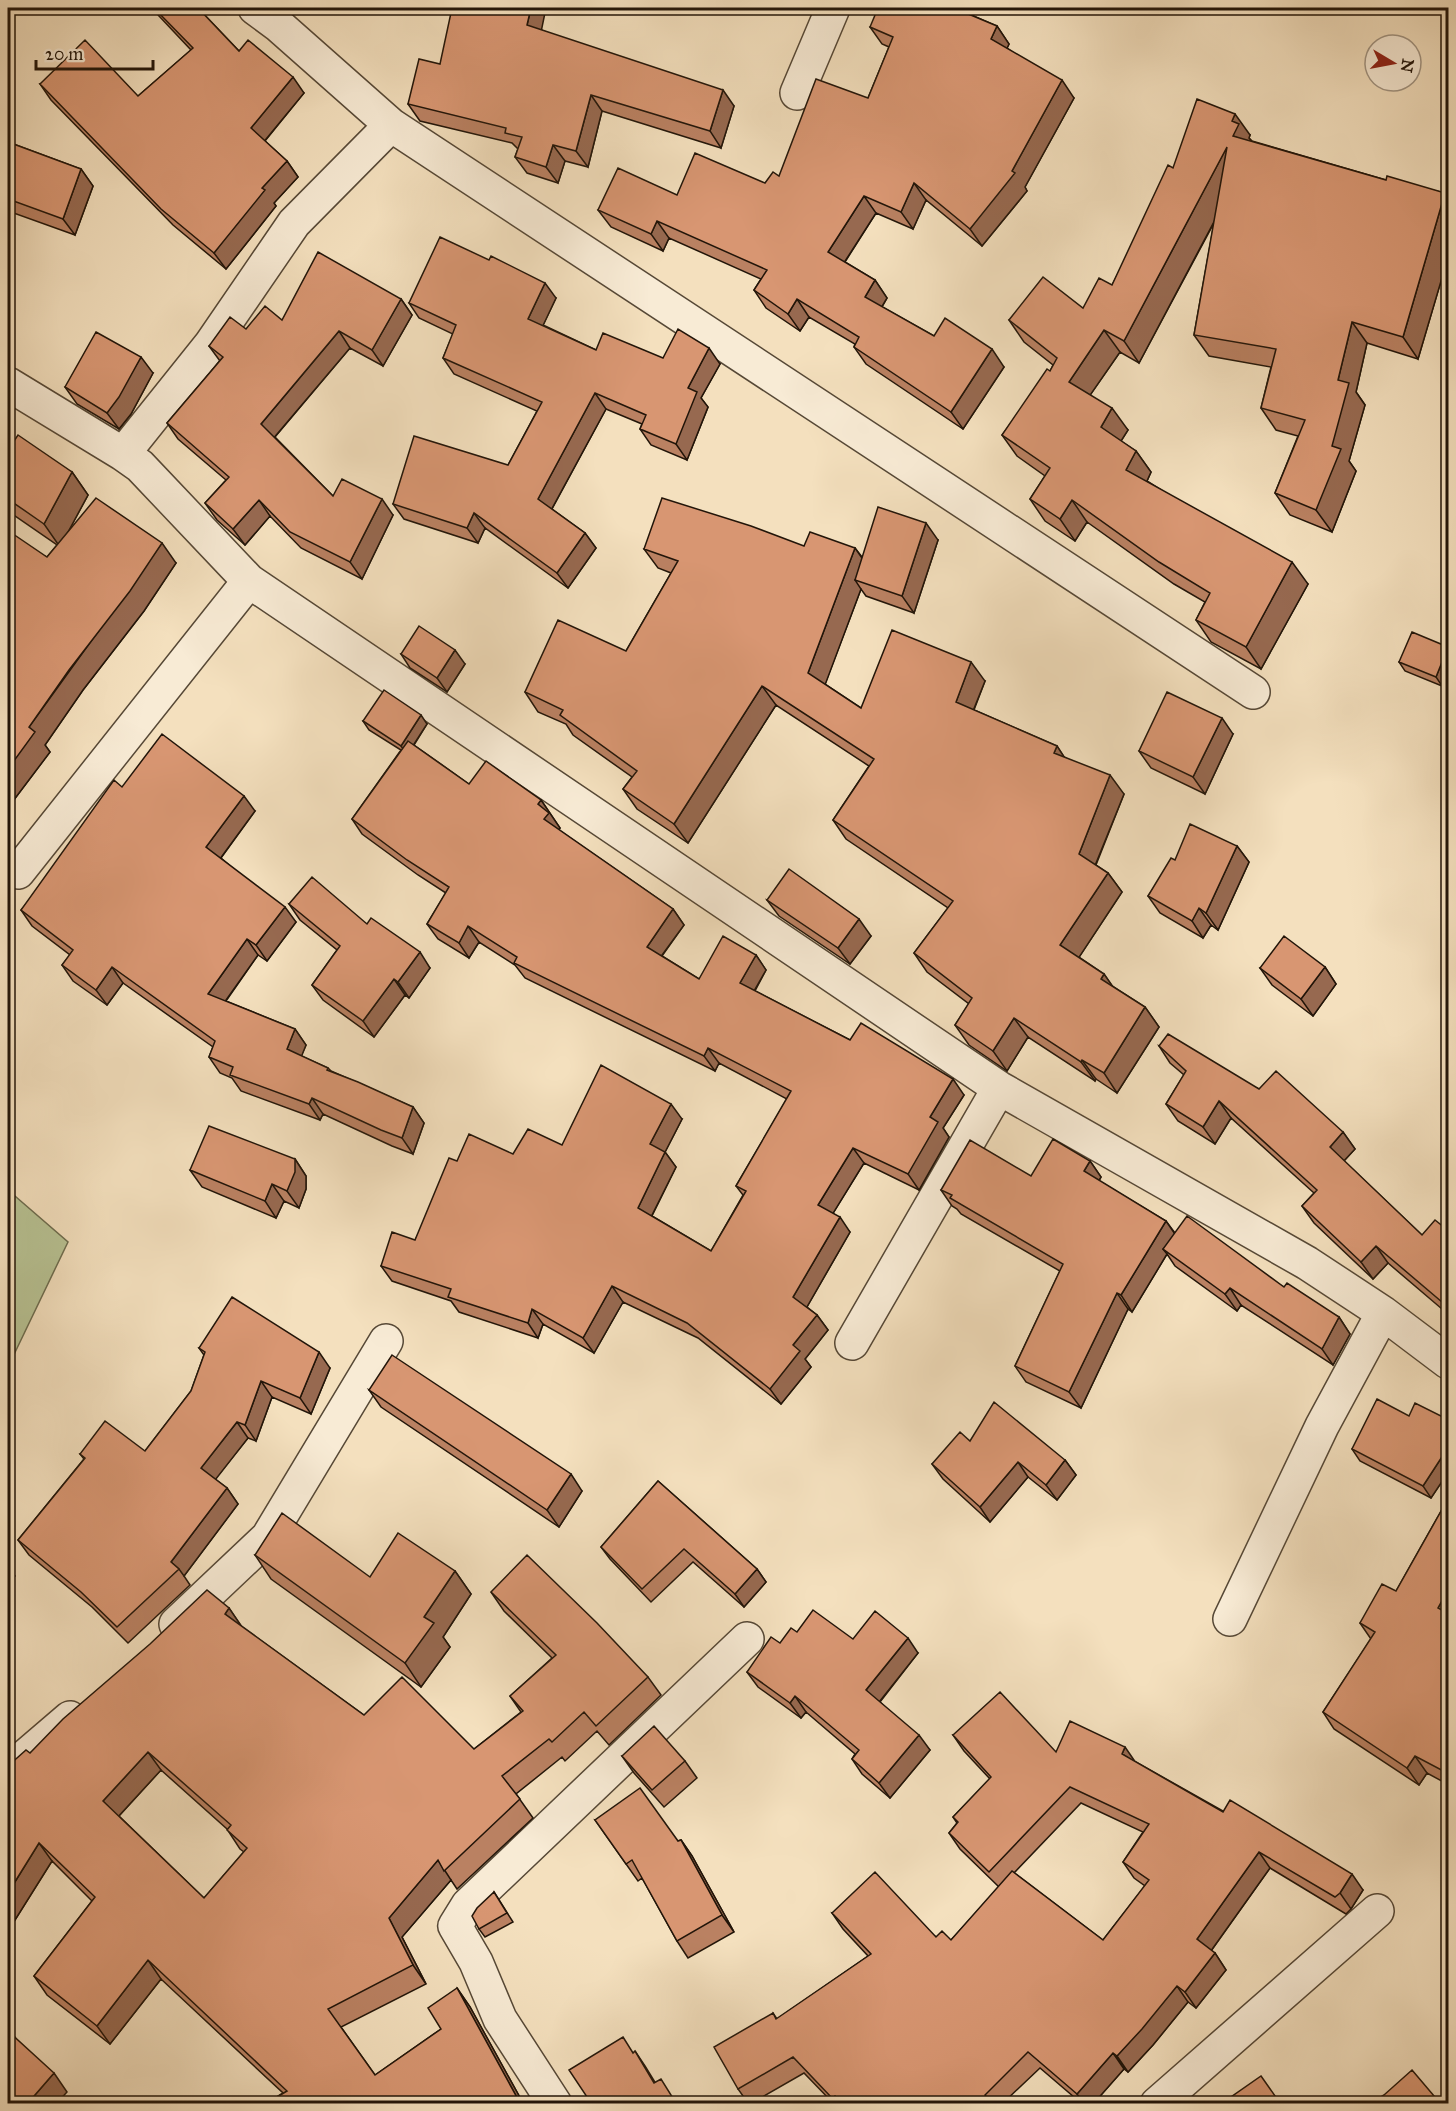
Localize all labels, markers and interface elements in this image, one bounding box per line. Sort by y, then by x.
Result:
scale bar [36,33,153,71]
north arrow [1363,33,1423,93]
text: 20 m [45,43,83,65]
text: N [1397,57,1418,74]

